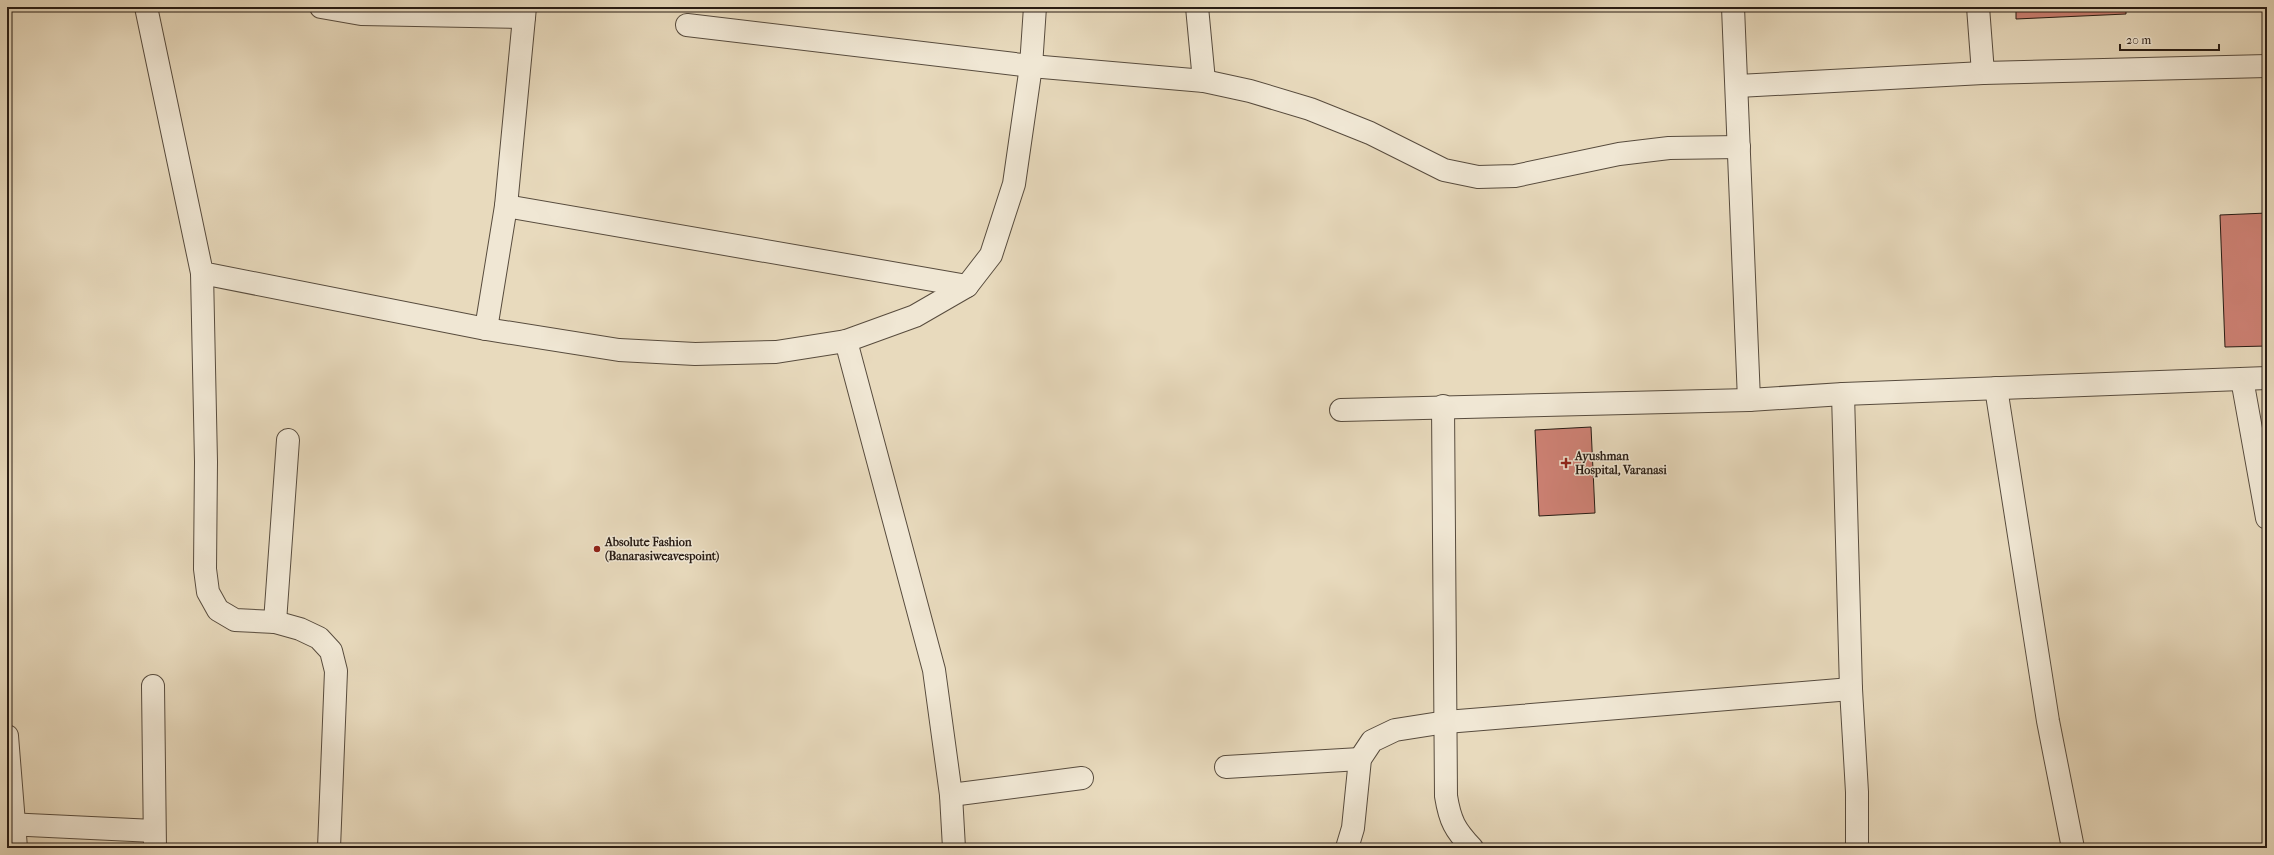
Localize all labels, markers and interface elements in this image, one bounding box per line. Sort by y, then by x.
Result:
scale bar [2120,26,2219,52]
text: 20 m [2126,33,2151,47]
place label: Ayushman Hospital, Varanasi [1574,449,1667,478]
marker: Ayushman Hospital, Varanasi [1560,457,1572,469]
place label: Absolute Fashion (Banarasiweavespoint) [604,535,719,564]
marker: Absolute Fashion (Banarasiweavespoint) [592,544,602,554]

